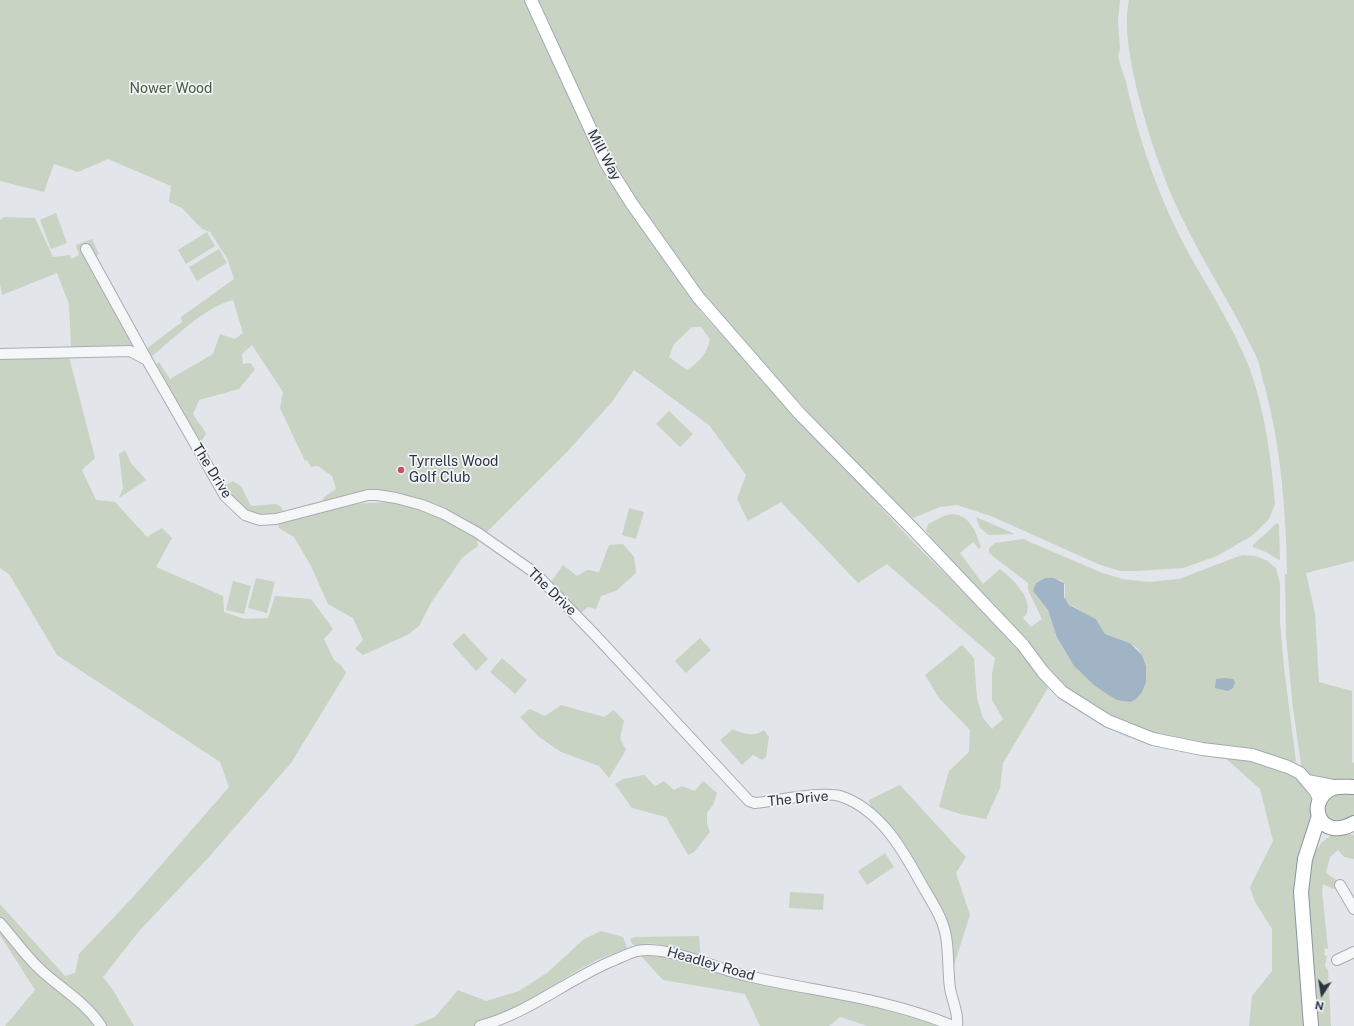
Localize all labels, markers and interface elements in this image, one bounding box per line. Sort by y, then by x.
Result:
park label: Nower Wood [130,81,212,97]
street label: Mill Way [584,127,624,183]
street label: The Drive [189,441,235,501]
place label: Tyrrells Wood Golf Club [409,454,498,486]
marker: Tyrrells Wood Golf Club [396,465,406,475]
street label: The Drive [524,565,580,619]
street label: The Drive [767,788,829,810]
street label: Headley Road [665,943,757,985]
north arrow [1302,974,1342,1014]
text: N [1314,999,1325,1013]

